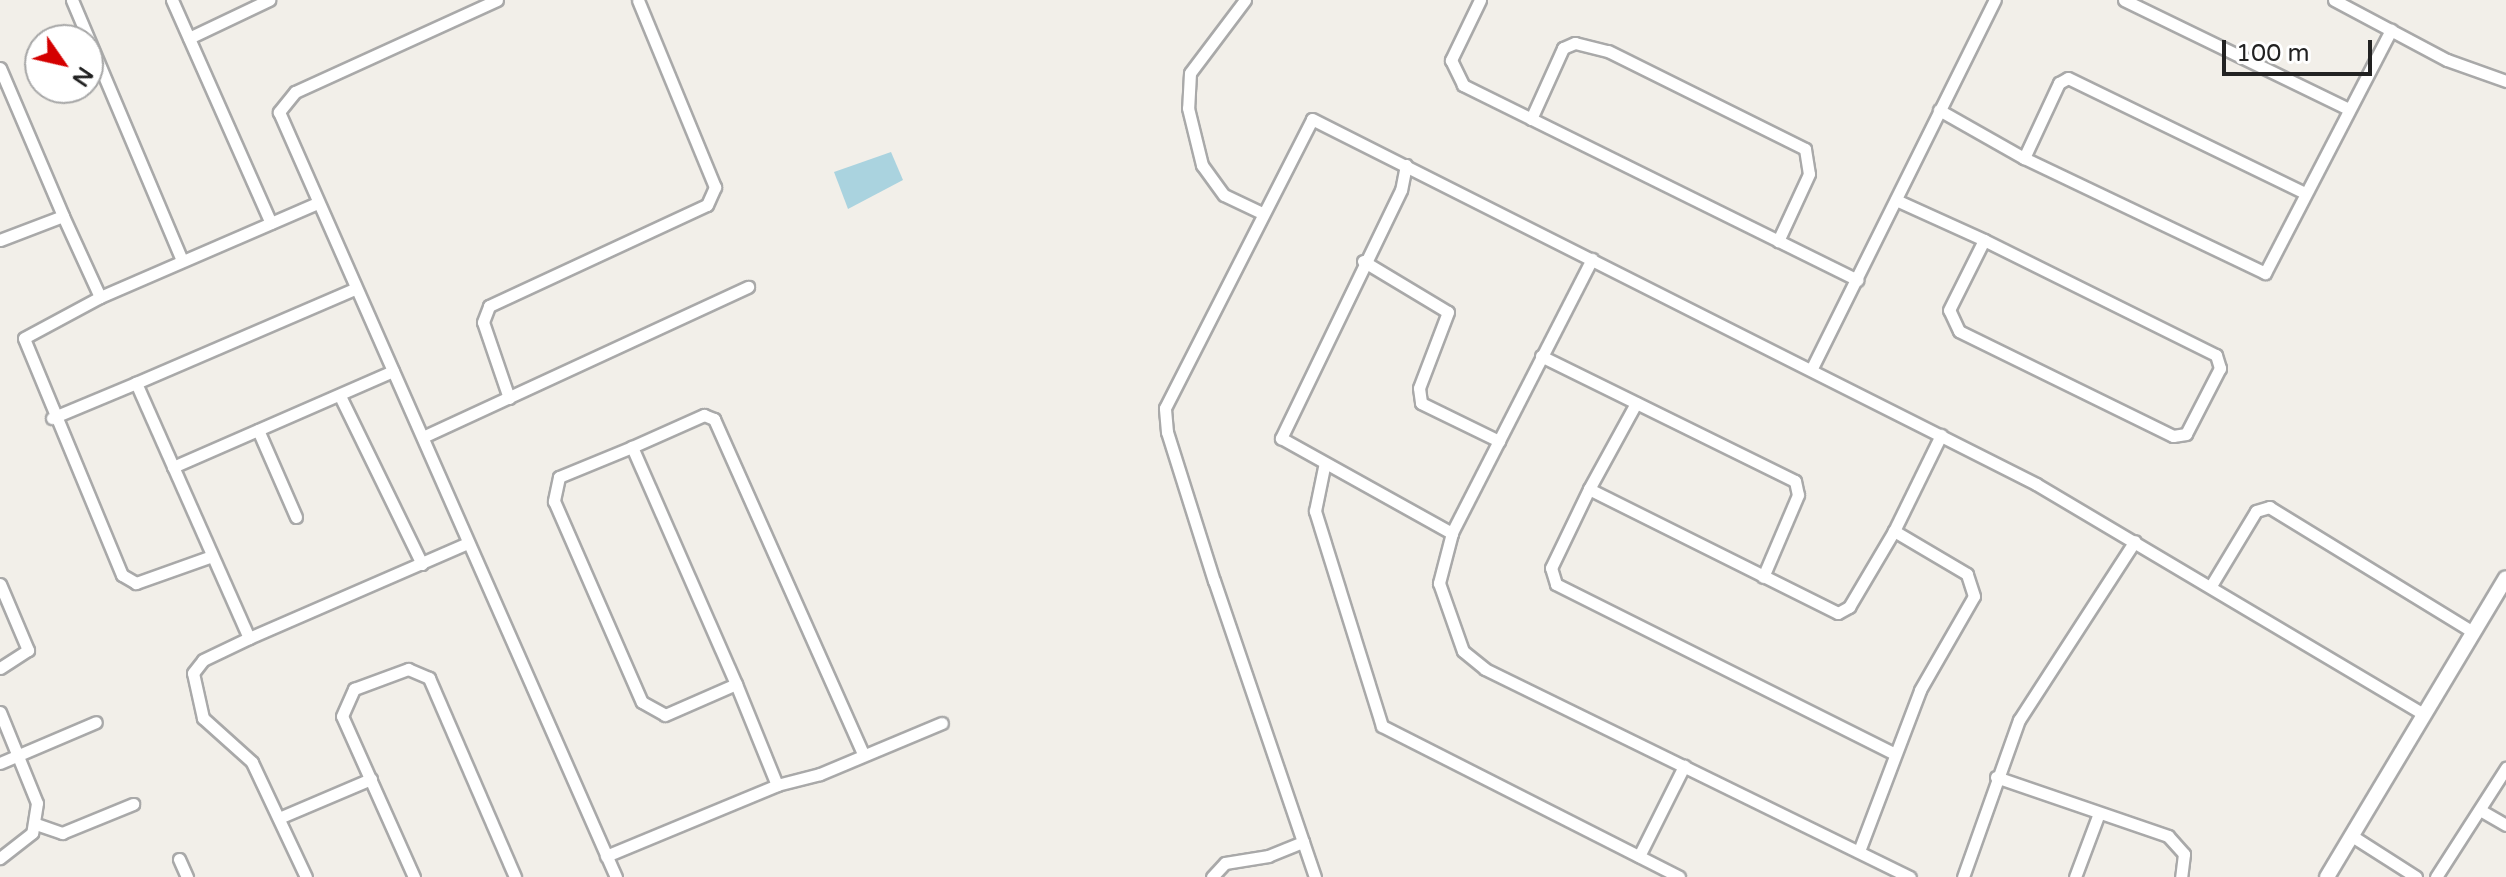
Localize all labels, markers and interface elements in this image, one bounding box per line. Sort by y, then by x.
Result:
north arrow [24,24,104,104]
scale bar [2226,24,2376,74]
text: 100 m [2236,39,2310,68]
text: N [67,62,98,91]

